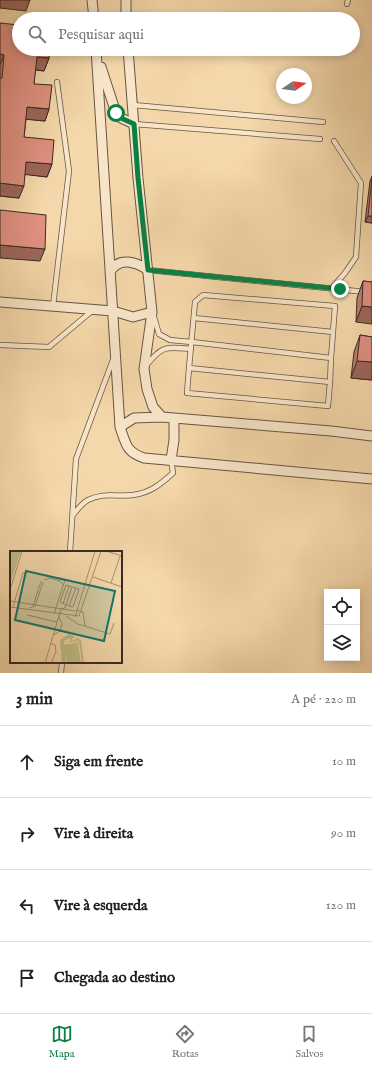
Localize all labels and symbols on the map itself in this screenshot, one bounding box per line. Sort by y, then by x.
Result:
north arrow [276,68,312,104]
route start [107,104,125,122]
route end [331,280,349,298]
inset map [10,551,122,663]

